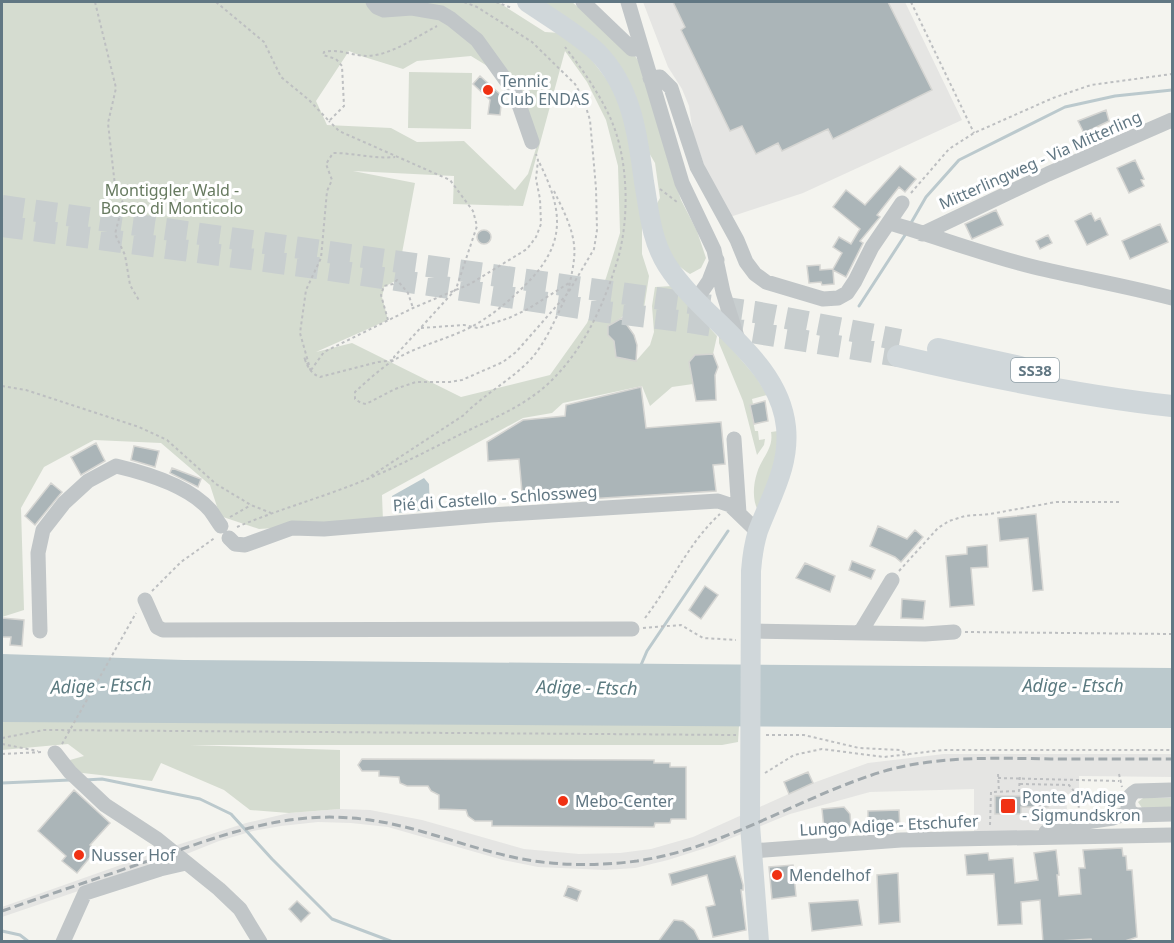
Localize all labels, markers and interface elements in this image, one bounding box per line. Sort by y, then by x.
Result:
place label: Tennic Club ENDAS [500,70,590,110]
marker: Tennic Club ENDAS [481,83,495,97]
street label: Mitterlingweg - Via Mitterling [935,105,1145,215]
park label: Montiggler Wald - Bosco di Monticolo [101,179,243,219]
road number: SS38 [1011,358,1059,382]
street label: Pié di Castello - Schlossweg [392,480,598,516]
water label: Adige - Etsch [48,671,152,699]
water label: Adige - Etsch [1020,673,1124,697]
water label: Adige - Etsch [534,674,638,700]
place label: Ponte d'Adige - Sigmundskron [1022,786,1141,826]
place label: Mebo-Center [575,790,674,812]
marker: Mebo-Center [556,794,570,808]
marker: Ponte d'Adige - Sigmundskron [999,797,1017,815]
street label: Lungo Adige - Etschufer [799,809,979,841]
place label: Nusser Hof [91,844,177,866]
marker: Nusser Hof [72,848,86,862]
place label: Mendelhof [789,864,872,886]
marker: Mendelhof [770,868,784,882]

